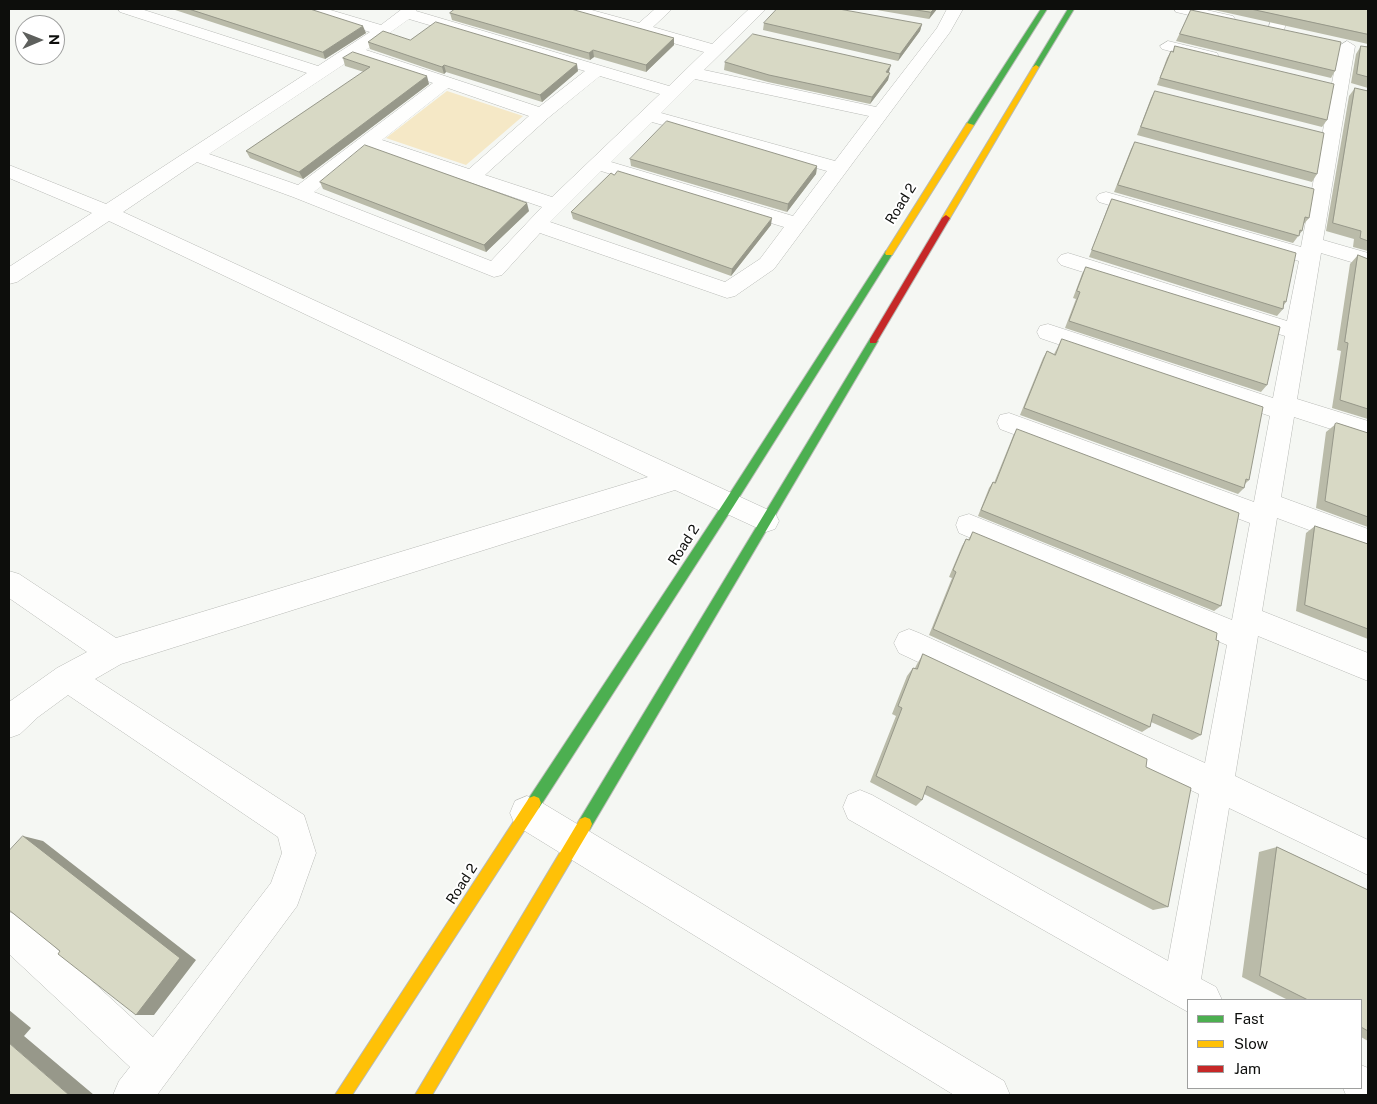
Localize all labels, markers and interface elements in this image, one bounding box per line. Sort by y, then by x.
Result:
north arrow [15,15,65,65]
text: N [46,34,62,45]
street label: Road 2 [882,181,920,227]
street label: Road 2 [665,522,703,568]
street label: Road 2 [443,861,481,907]
legend [1187,999,1362,1089]
text: Fast [1234,1010,1264,1027]
text: Slow [1234,1035,1268,1052]
text: Jam [1234,1060,1261,1077]

